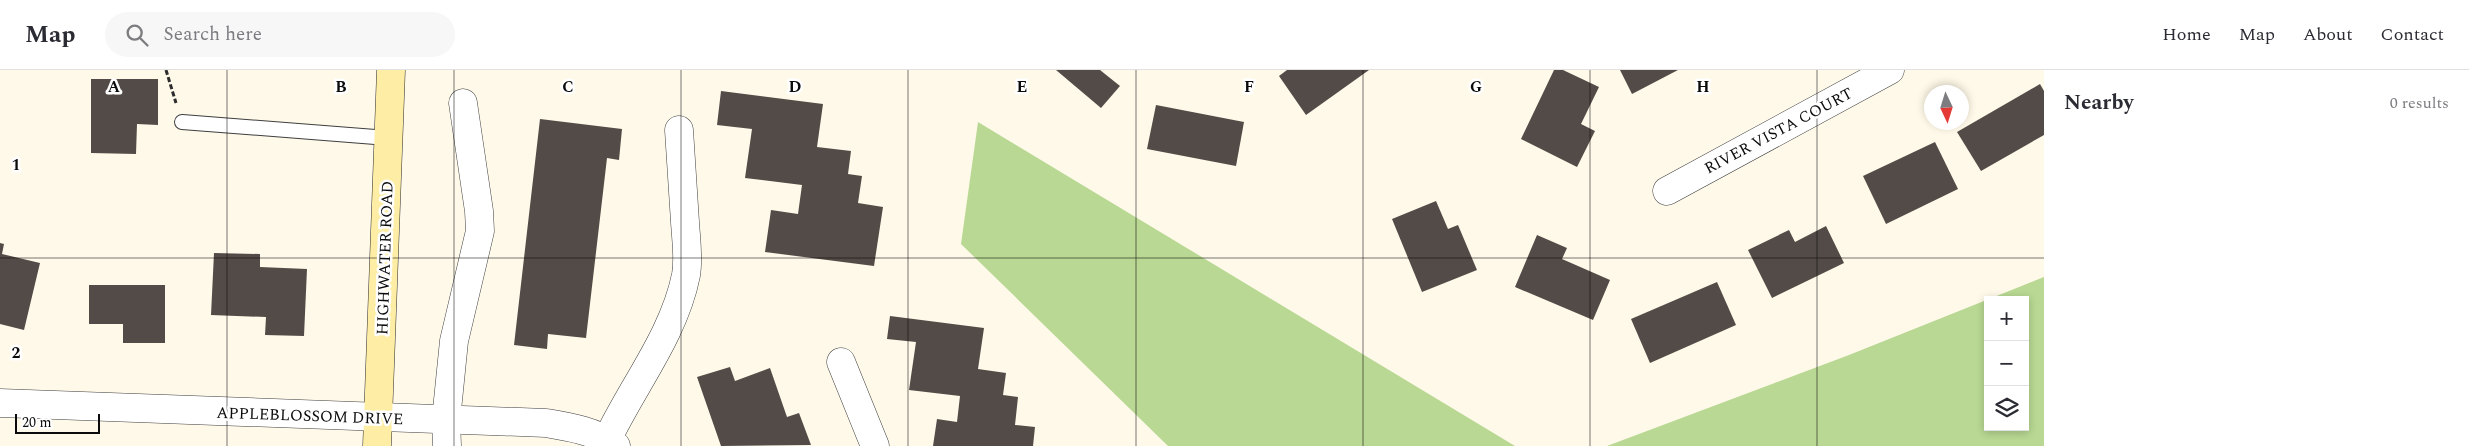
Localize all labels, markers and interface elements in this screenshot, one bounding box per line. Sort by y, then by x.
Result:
search box [105,12,455,57]
text: Map [25,17,75,53]
text: Search here [163,20,262,49]
icon: search [123,21,151,49]
text: Home [2162,21,2211,48]
text: Map [2239,21,2275,48]
text: About [2303,21,2353,48]
text: Contact [2381,21,2444,48]
text: A [108,75,121,99]
text: B [335,75,347,99]
text: C [562,75,574,99]
text: D [789,75,802,99]
text: E [1017,75,1027,99]
text: F [1244,75,1254,99]
text: G [1470,75,1482,99]
text: H [1696,75,1710,99]
street label: RIVER VISTA COURT [1700,81,1857,180]
north arrow [1924,85,1969,130]
text: Nearby [2064,87,2134,119]
text: 0 results [2390,91,2449,115]
text: 1 [12,153,20,177]
street label: HIGHWATER ROAD [370,181,400,336]
map controls [1984,296,2029,431]
button: + [1984,296,2029,341]
text: 2 [12,341,21,365]
button: − [1984,341,2029,386]
button: layers [1984,386,2029,431]
street label: APPLEBLOSSOM DRIVE [216,401,404,431]
scale bar [15,411,100,434]
text: 20 m [22,412,52,433]

